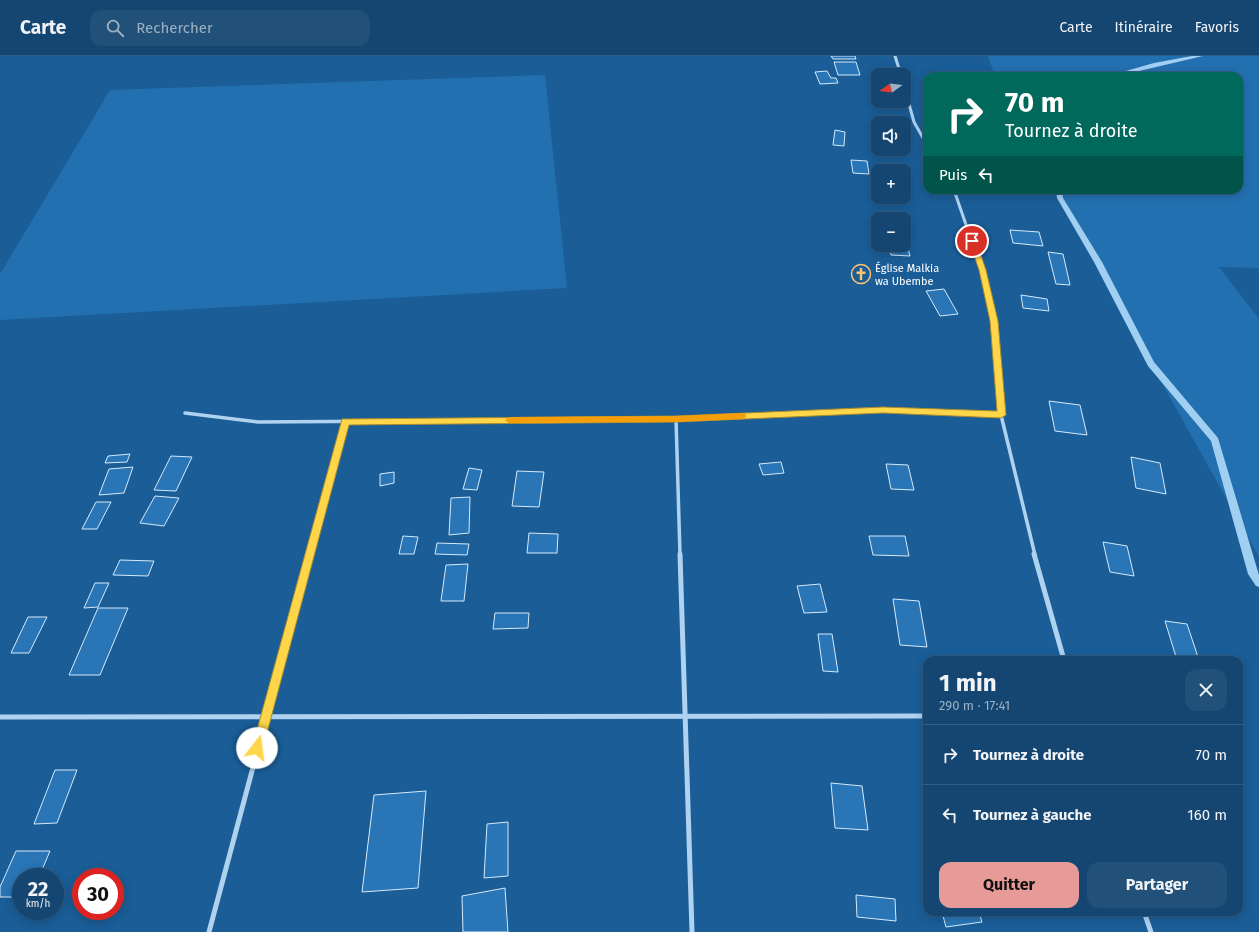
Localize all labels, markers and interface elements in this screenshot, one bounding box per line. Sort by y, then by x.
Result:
search box [90,10,370,46]
text: Carte [20,16,66,39]
icon: search [104,17,126,39]
text: Rechercher [136,19,213,37]
text: Carte [1059,19,1093,36]
text: Itinéraire [1115,19,1173,36]
text: Favoris [1195,19,1239,36]
north arrow [871,68,911,108]
map controls [871,68,911,252]
text: 70 m [1005,86,1064,119]
icon: right [939,88,991,140]
button: sound [871,116,911,156]
text: Tournez à droite [1005,120,1137,142]
button: + [871,164,911,204]
icon: left [975,164,997,186]
text: Puis [939,166,967,184]
button: − [871,212,911,252]
pin [955,224,989,258]
icon: arrive [961,230,983,252]
place label: Église Malkia wa Ubembe [875,261,939,288]
church icon: Église Malkia wa Ubembe [850,263,872,285]
text: 1 min [939,669,997,697]
button: close [1185,669,1227,711]
text: 290 m · 17:41 [939,698,1010,713]
position arrow [236,727,278,769]
icon: right [939,744,961,766]
text: Tournez à droite [973,746,1084,764]
text: 70 m [1195,746,1227,764]
icon: left [939,804,961,826]
text: Tournez à gauche [973,806,1092,824]
text: 160 m [1187,806,1227,824]
button: Quitter [939,862,1079,908]
button: Partager [1087,862,1227,908]
speed limit sign: 30 [72,868,124,920]
text: 22 [28,877,48,901]
text: km/h [26,898,50,910]

